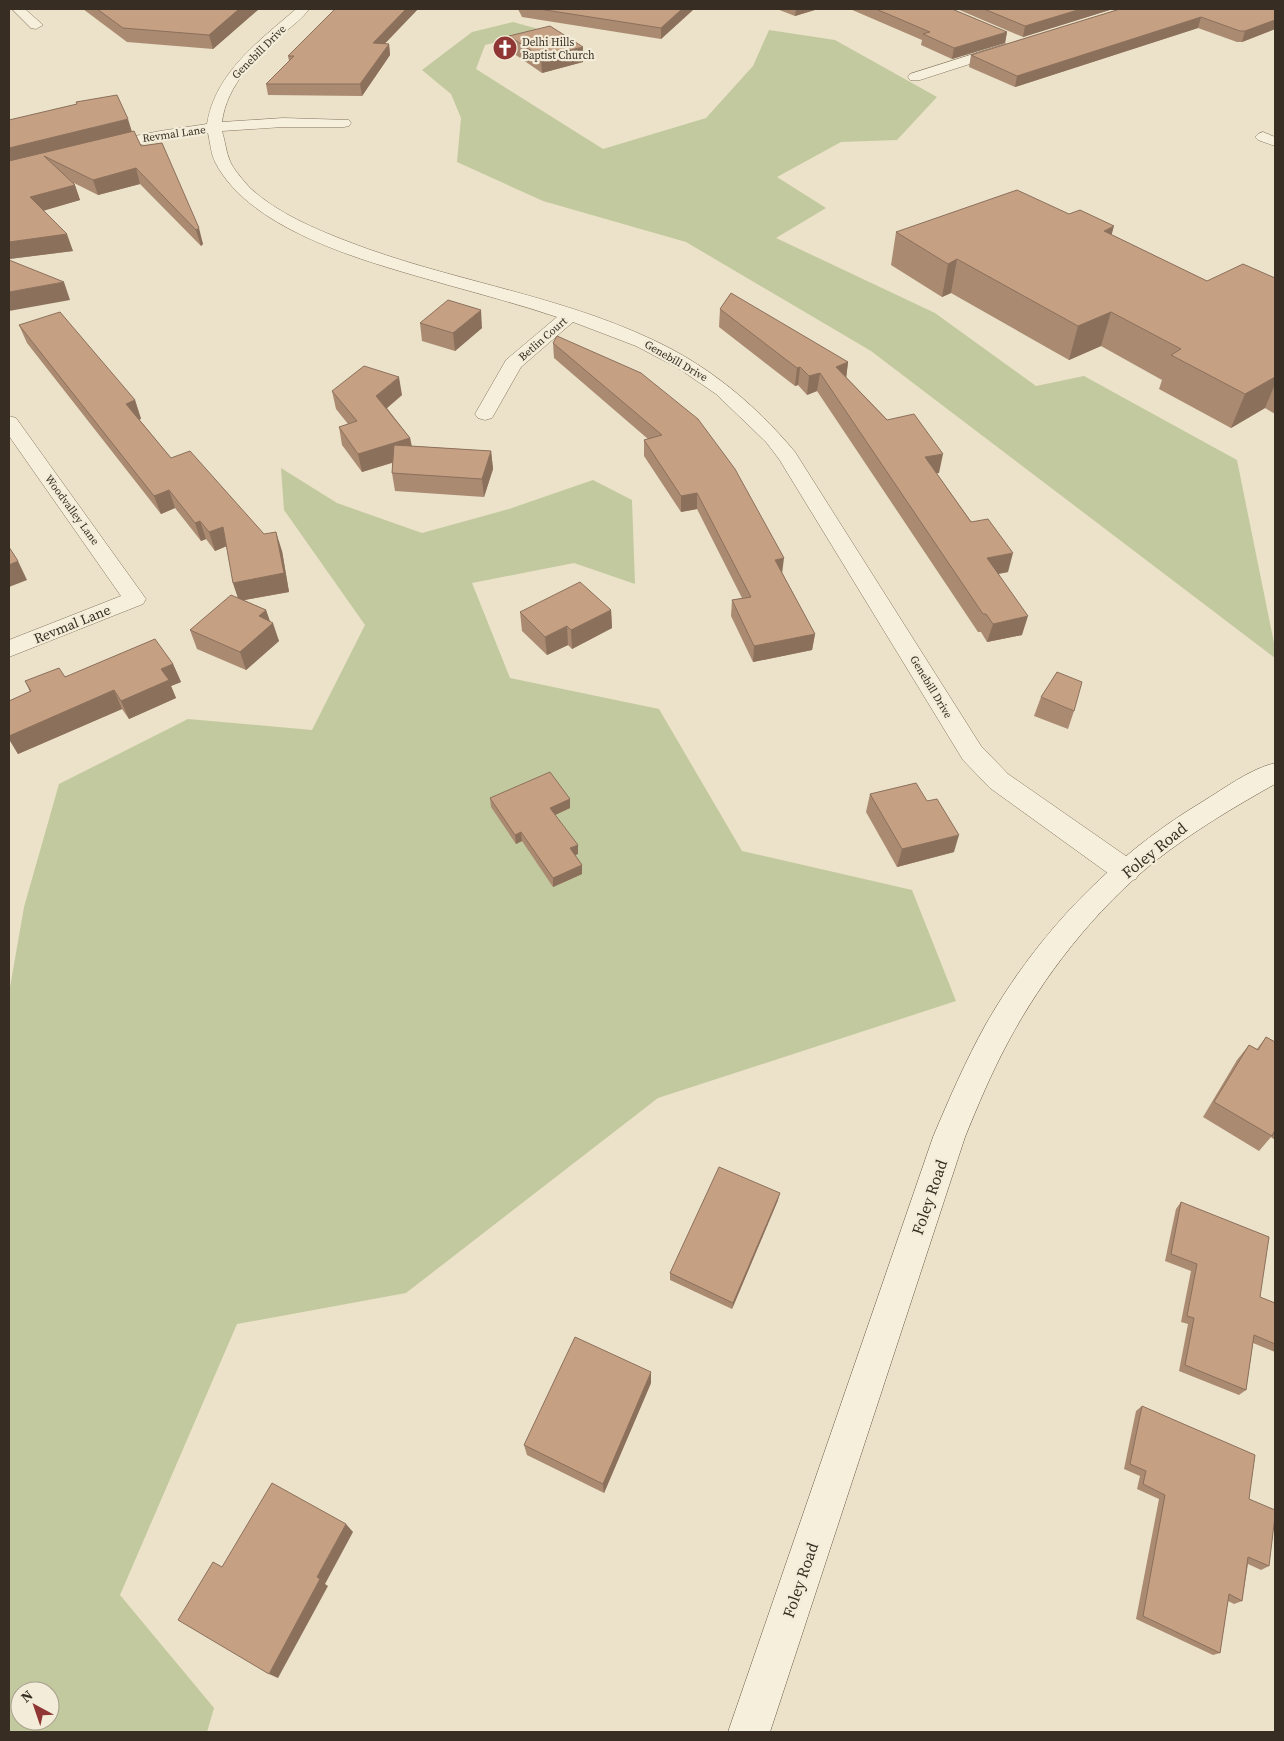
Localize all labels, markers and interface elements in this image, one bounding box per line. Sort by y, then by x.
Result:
street label: Genebill Drive [229,21,290,82]
church icon: Delhi Hills Baptist Church [492,35,518,61]
place label: Delhi Hills Baptist Church [522,35,595,63]
street label: Revmal Lane [141,122,207,146]
street label: Betlin Court [516,314,571,364]
street label: Genebill Drive [642,337,711,385]
street label: Woodvalley Lane [41,472,103,549]
street label: Revmal Lane [31,600,113,648]
street label: Genebill Drive [906,653,956,721]
street label: Foley Road [1117,817,1191,883]
street label: Foley Road [906,1156,952,1238]
street label: Foley Road [777,1539,823,1621]
north arrow [10,1681,60,1731]
text: N [16,1685,37,1707]

